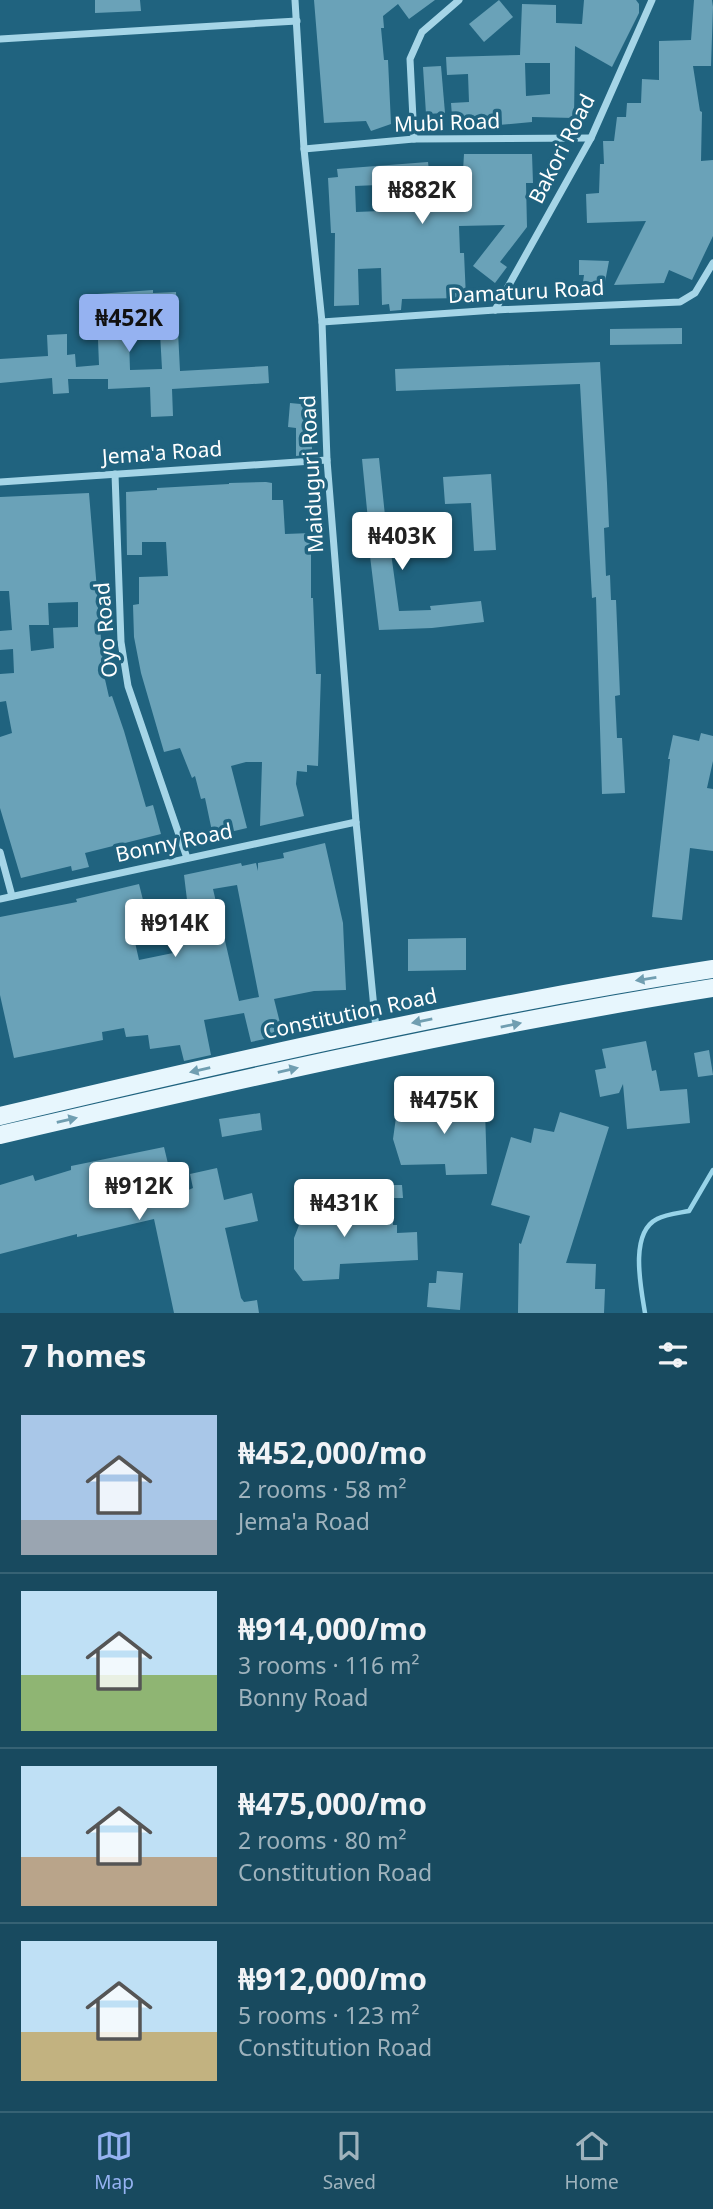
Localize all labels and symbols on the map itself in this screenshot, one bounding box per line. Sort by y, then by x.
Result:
street label: Bakori Road [522,89,601,208]
street label: Mubi Road [393,106,501,138]
pin: ₦882K [373,166,471,226]
street label: Damaturu Road [447,273,605,309]
pin: ₦452K [80,294,178,354]
street label: Maiduguri Road [293,394,329,554]
street label: Jema'a Road [99,434,223,470]
pin: ₦403K [353,512,451,572]
street label: Oyo Road [87,581,123,679]
street label: Bonny Road [113,816,235,868]
pin: ₦914K [126,900,224,959]
one-way arrow [634,974,656,985]
street label: Constitution Road [260,981,439,1045]
one-way arrow [411,1015,433,1026]
one-way arrow [500,1019,522,1030]
one-way arrow [189,1065,211,1076]
one-way arrow [278,1065,300,1076]
pin: ₦475K [395,1076,493,1136]
one-way arrow [56,1115,78,1126]
pin: ₦912K [90,1162,188,1222]
pin: ₦431K [295,1180,393,1239]

